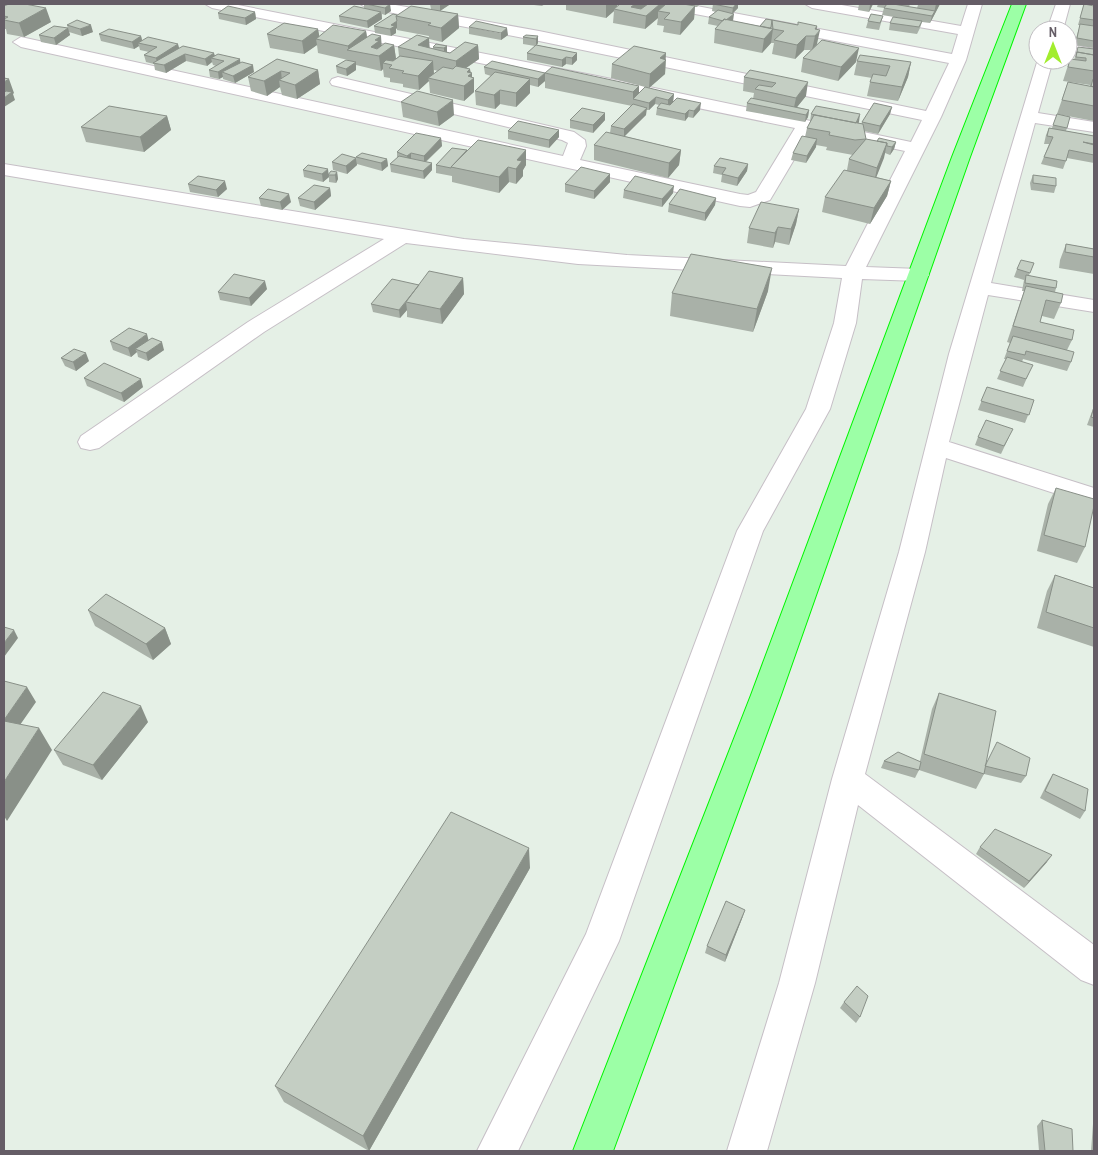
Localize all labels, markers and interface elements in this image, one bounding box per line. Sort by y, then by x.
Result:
north arrow [1028,20,1078,70]
text: N [1049,23,1057,41]

